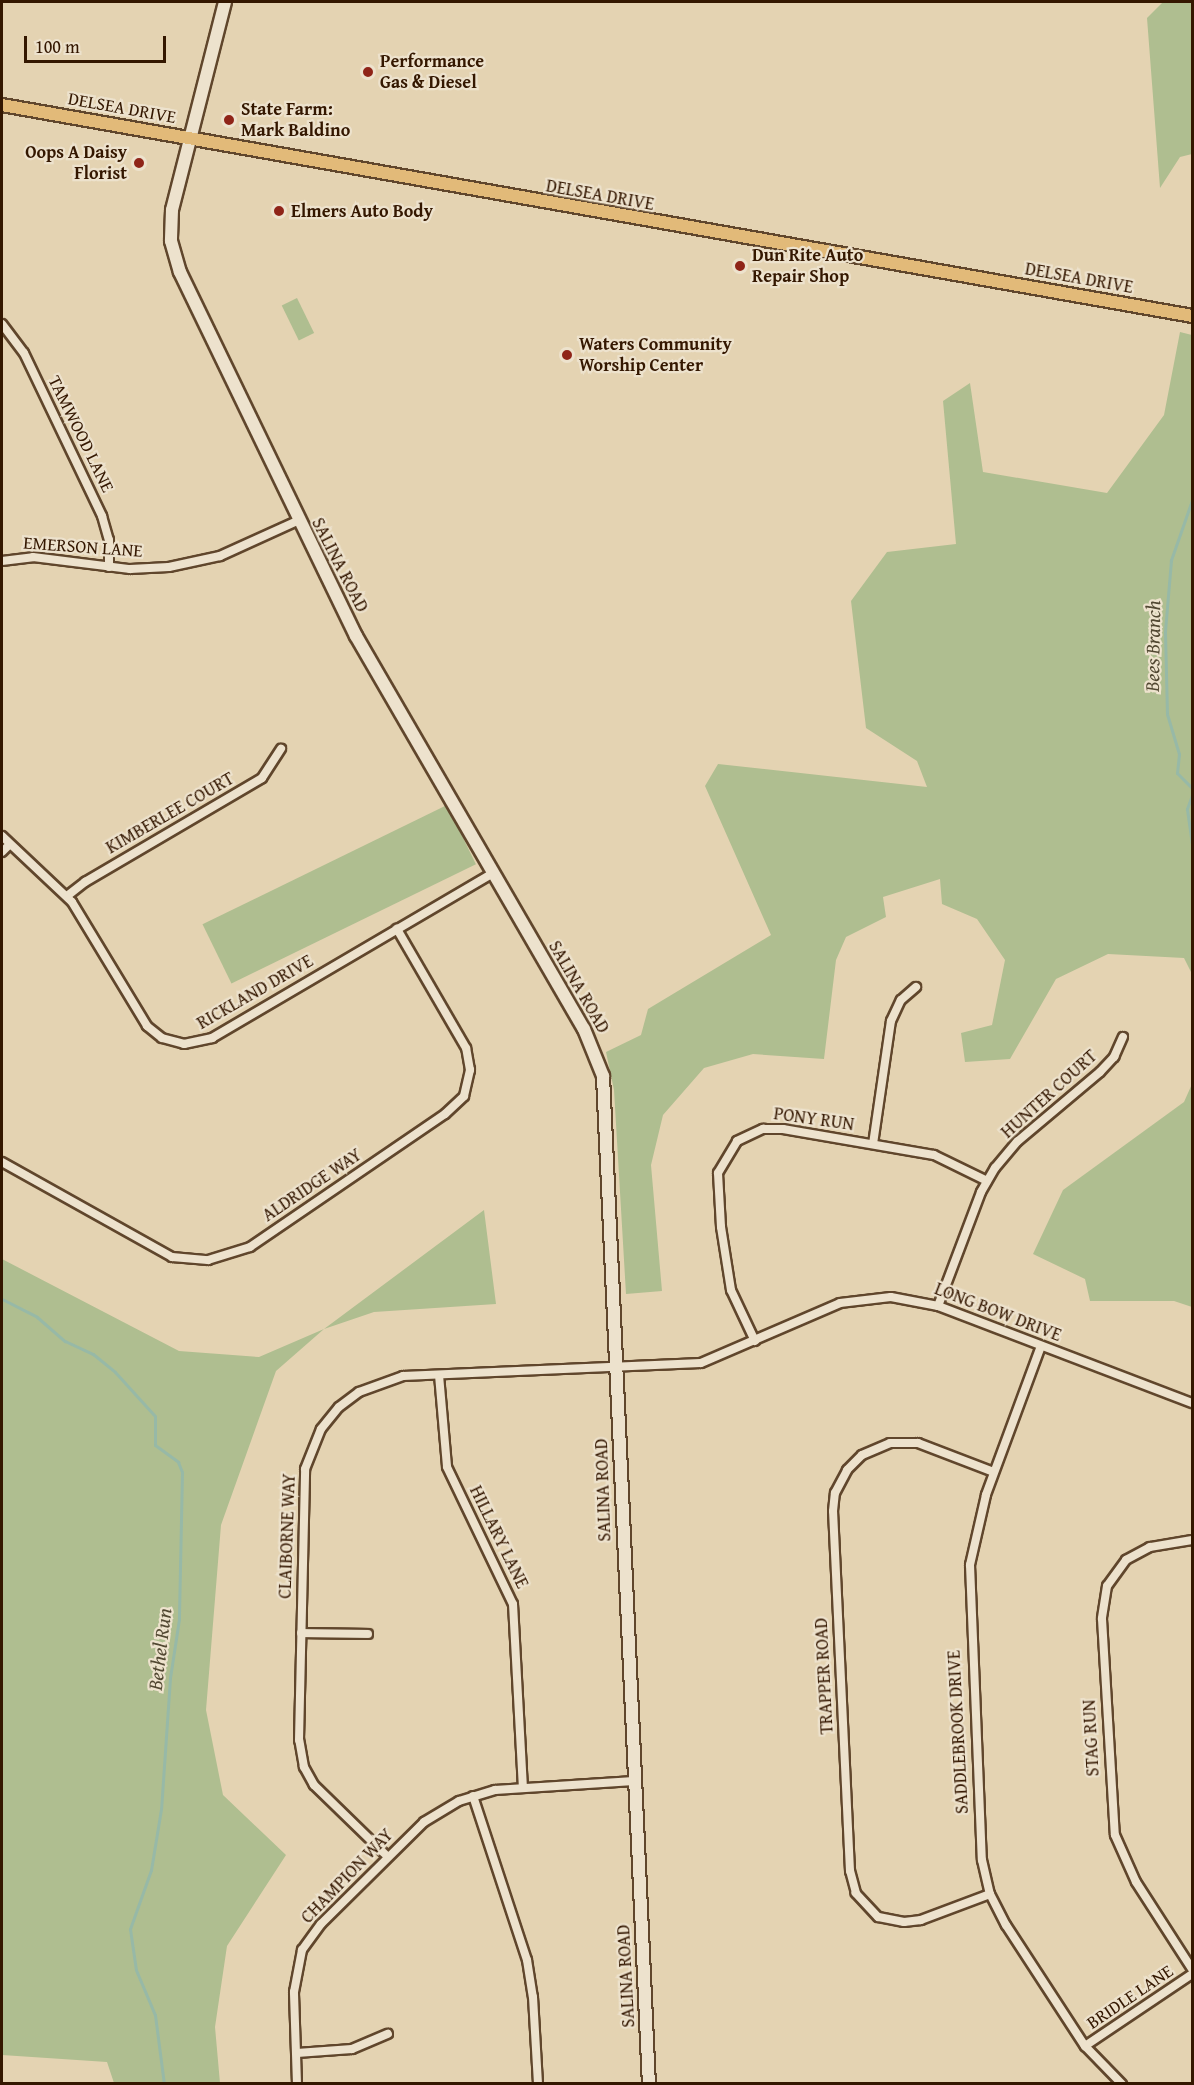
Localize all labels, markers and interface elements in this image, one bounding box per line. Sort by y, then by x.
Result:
scale bar [27,24,170,62]
text: 100 m [35,33,80,60]
place label: Performance Gas & Diesel [380,51,484,94]
marker: Performance Gas & Diesel [361,65,375,79]
street label: DELSEA DRIVE [66,88,178,128]
place label: State Farm: Mark Baldino [241,99,350,142]
marker: State Farm: Mark Baldino [222,113,236,127]
place label: Oops A Daisy Florist [25,142,127,184]
marker: Oops A Daisy Florist [132,156,146,170]
street label: DELSEA DRIVE [544,175,656,215]
place label: Elmers Auto Body [291,200,433,222]
marker: Elmers Auto Body [272,204,286,218]
place label: Dun Rite Auto Repair Shop [752,245,863,288]
street label: DELSEA DRIVE [1023,258,1135,298]
marker: Dun Rite Auto Repair Shop [733,259,747,273]
place label: Waters Community Worship Center [579,334,732,376]
marker: Waters Community Worship Center [560,348,574,362]
street label: TAMWOOD LANE [43,372,119,496]
street label: SALINA ROAD [307,514,373,616]
street label: EMERSON LANE [23,532,143,562]
water label: Bees Branch [1139,600,1165,692]
street label: KIMBERLEE COURT [102,768,238,858]
street label: SALINA ROAD [544,937,614,1037]
street label: RICKLAND DRIVE [193,950,317,1034]
street label: HUNTER COURT [997,1045,1101,1143]
street label: PONY RUN [772,1103,856,1135]
street label: ALDRIDGE WAY [258,1144,366,1226]
street label: LONG BOW DRIVE [931,1278,1065,1346]
street label: SALINA ROAD [590,1438,616,1542]
street label: CLAIBORNE WAY [274,1473,300,1599]
street label: HILLARY LANE [465,1482,533,1592]
water label: Bethel Run [142,1606,176,1692]
street label: TRAPPER ROAD [810,1617,838,1735]
street label: SADDLEBROOK DRIVE [943,1649,973,1815]
street label: STAG RUN [1078,1699,1104,1777]
street label: CHAMPION WAY [296,1824,398,1928]
street label: SALINA ROAD [613,1924,639,2028]
street label: BRIDLE LANE [1083,1960,1177,2034]

